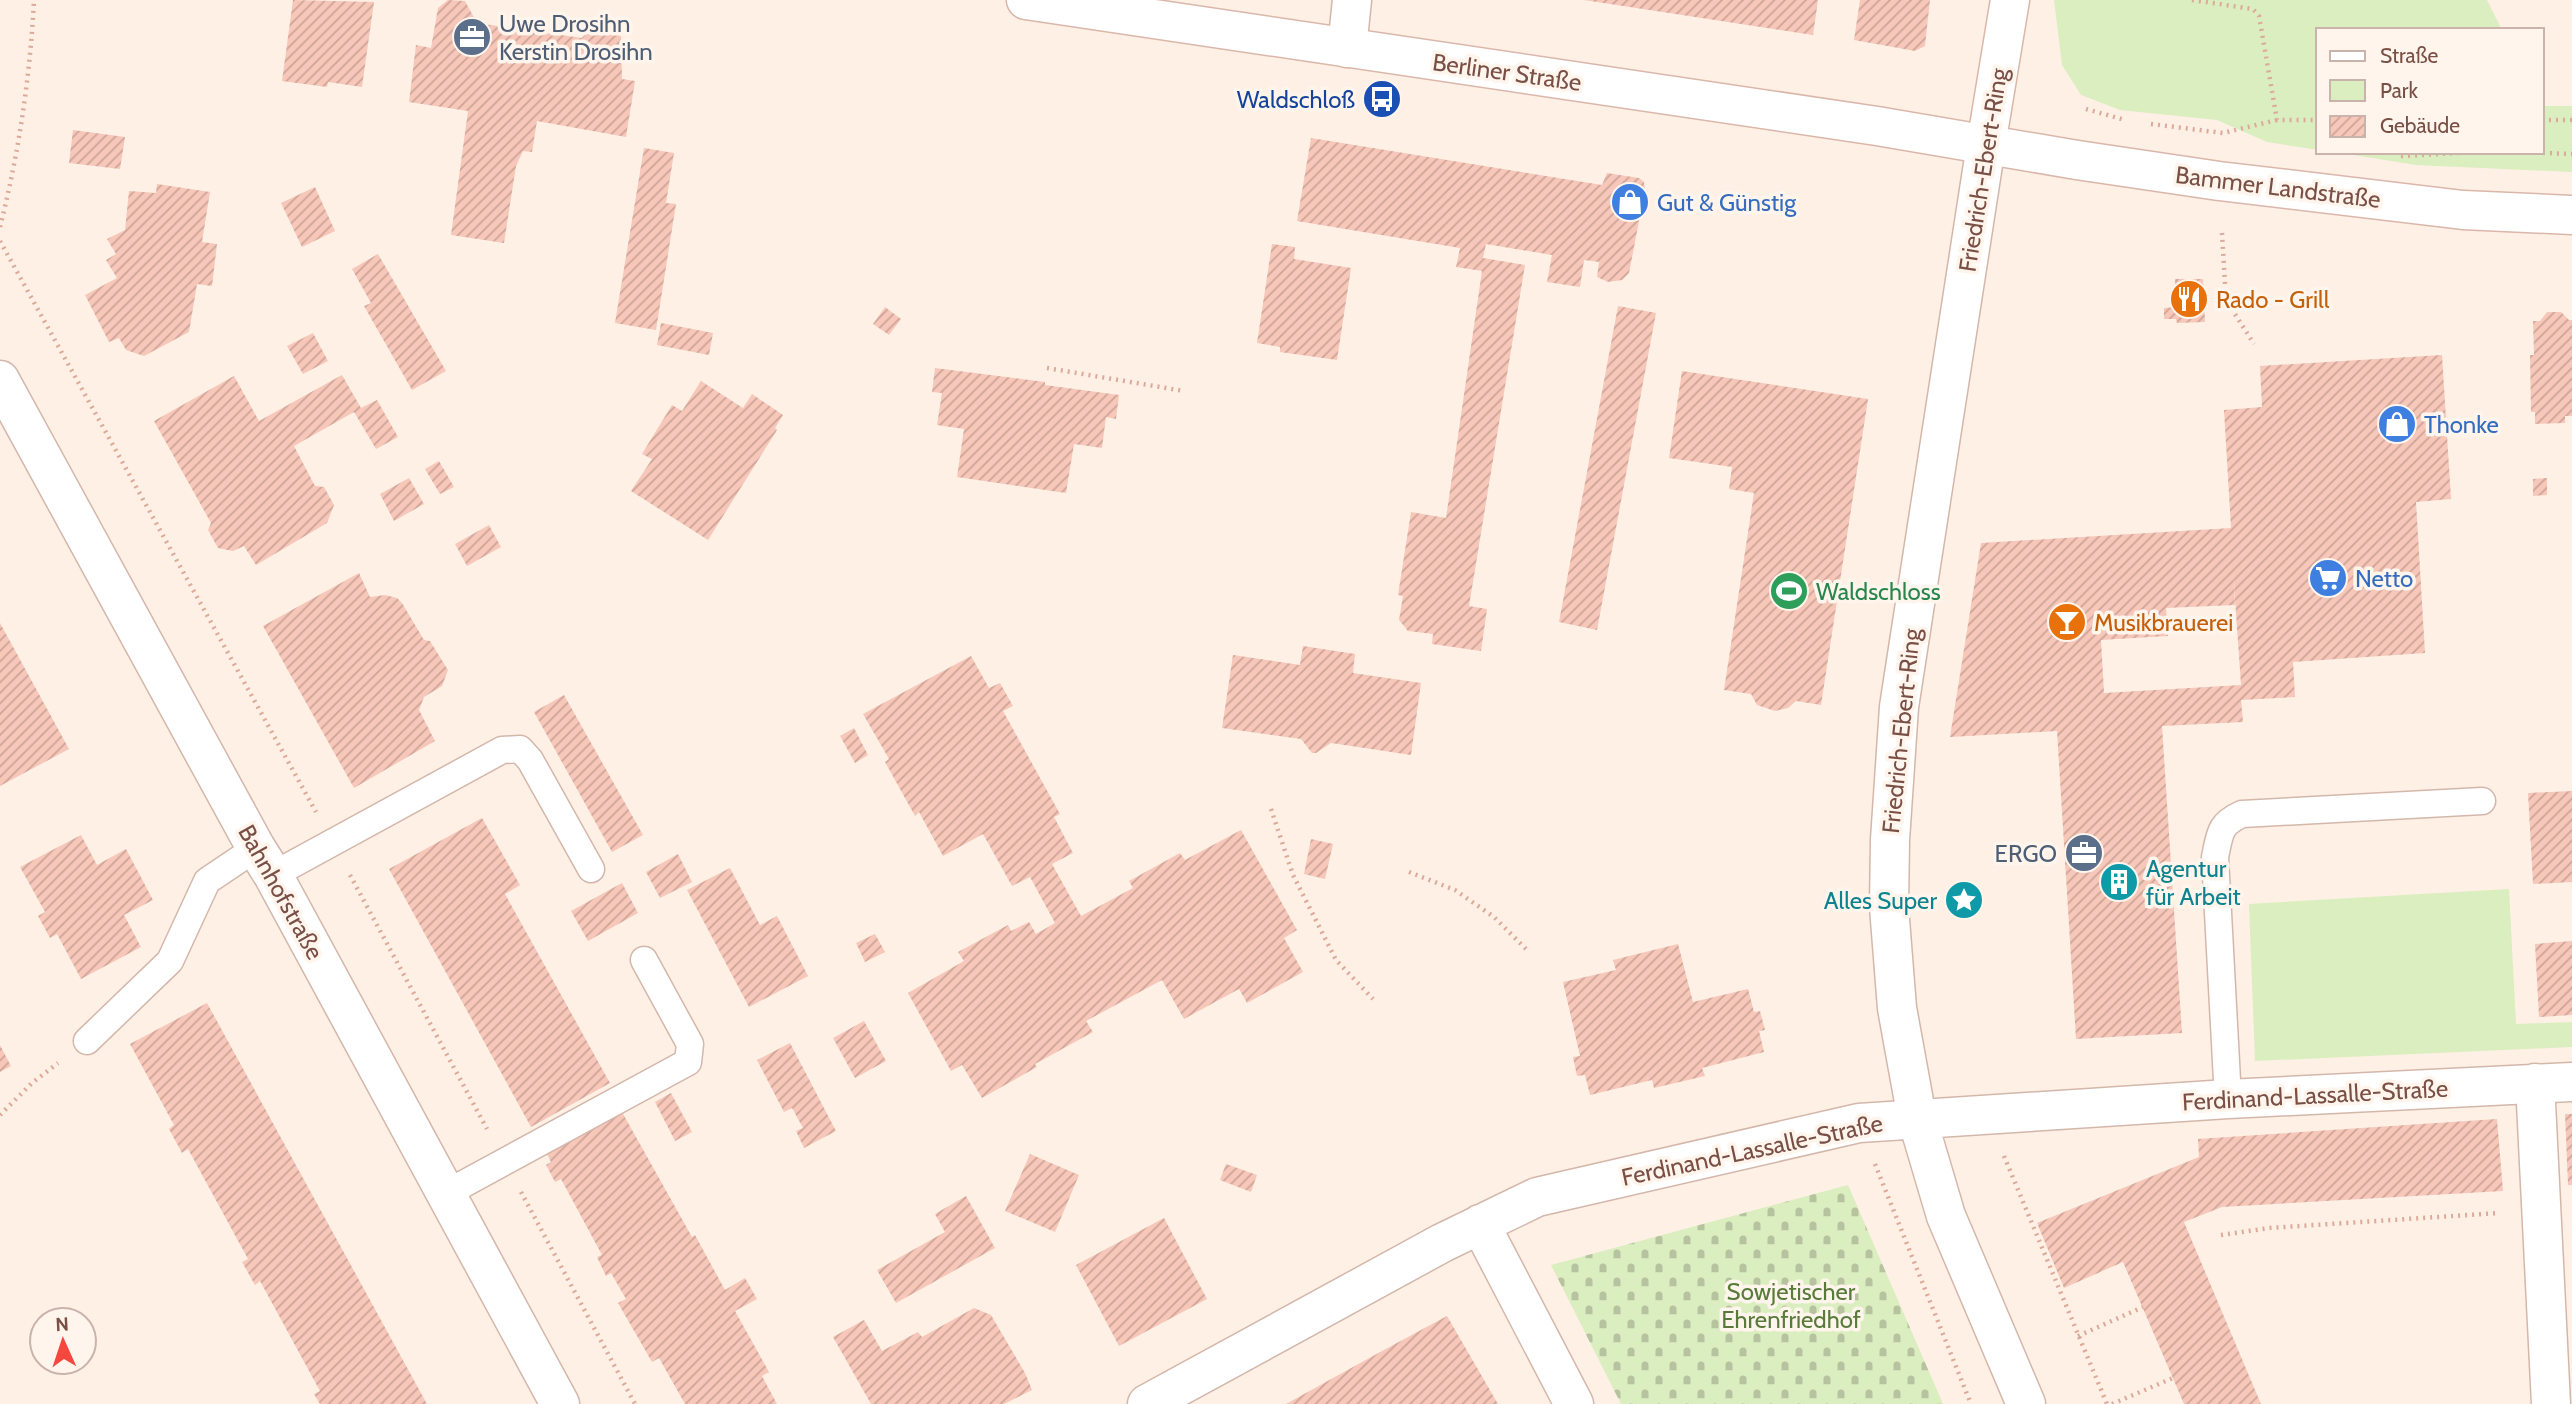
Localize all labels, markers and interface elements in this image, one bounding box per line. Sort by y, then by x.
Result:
place label: Uwe Drosihn Kerstin Drosihn [499,9,653,66]
office icon: Uwe Drosihn Kerstin Drosihn [451,16,493,58]
legend [2316,28,2544,154]
text: Straße [2380,43,2439,68]
street label: Berliner Straße [1431,47,1583,97]
street label: Friedrich-Ebert-Ring [1953,65,2014,274]
bus stop icon: Waldschloß [1361,78,1403,120]
text: Park [2380,78,2418,103]
place label: Waldschloß [1237,85,1355,114]
text: Gebäude [2380,113,2460,138]
street label: Bammer Landstraße [2174,160,2382,214]
shop icon: Gut & Günstig [1609,181,1651,223]
place label: Gut & Günstig [1657,188,1797,217]
restaurant icon: Rado - Grill [2168,278,2210,320]
place label: Rado - Grill [2216,285,2330,314]
shop icon: Thonke [2376,403,2418,445]
place label: Thonke [2424,410,2499,439]
supermarket icon: Netto [2307,557,2349,599]
place label: Netto [2355,564,2413,593]
sports icon: Waldschloss [1768,570,1810,612]
place label: Waldschloss [1816,577,1941,606]
bar icon: Musikbrauerei [2046,601,2088,643]
place label: Musikbrauerei [2094,608,2233,637]
street label: Friedrich-Ebert-Ring [1876,626,1926,835]
street label: Bahnhofstraße [232,820,330,964]
office icon: ERGO [2063,832,2105,874]
place label: ERGO [1995,839,2057,868]
place label: Agentur für Arbeit [2146,854,2241,911]
building icon: Agentur für Arbeit [2098,861,2140,903]
place icon: Alles Super [1943,879,1985,921]
place label: Alles Super [1824,886,1937,915]
street label: Ferdinand-Lassalle-Straße [2181,1074,2449,1116]
street label: Ferdinand-Lassalle-Straße [1619,1108,1885,1192]
park label: Sowjetischer Ehrenfriedhof [1721,1277,1861,1334]
north arrow [28,1306,98,1376]
text: N [55,1313,69,1336]

